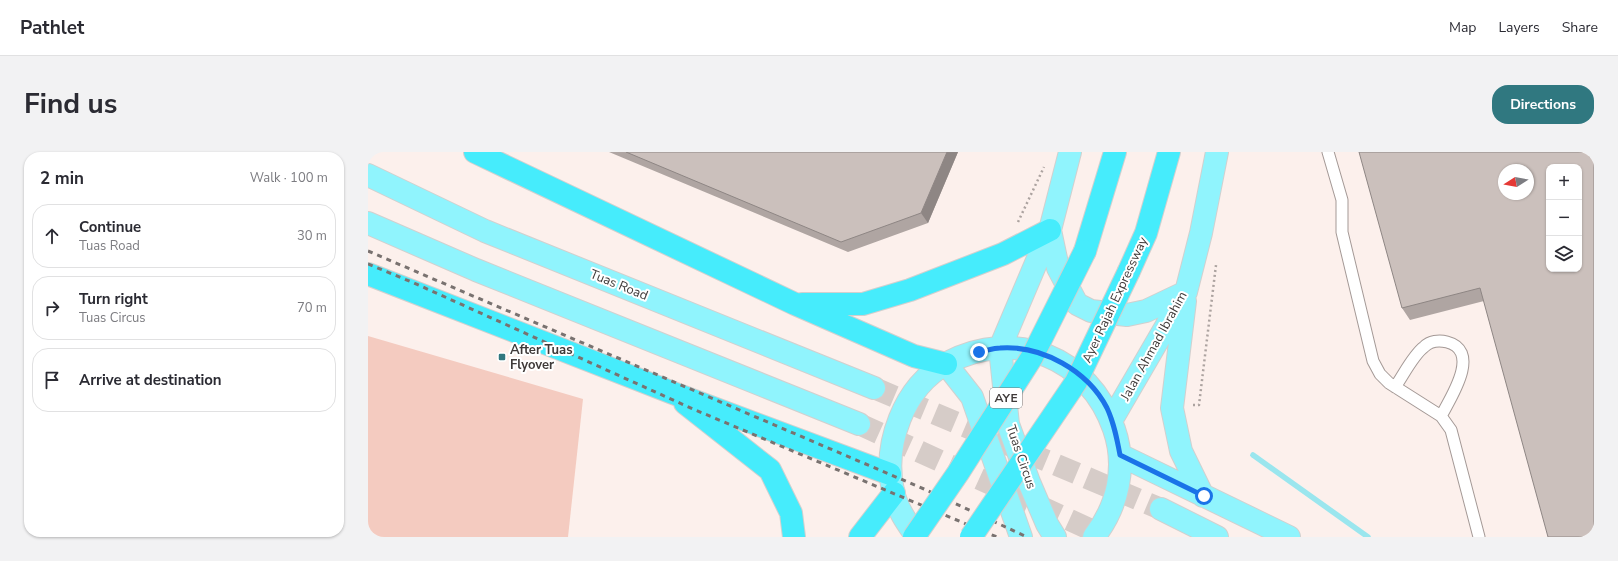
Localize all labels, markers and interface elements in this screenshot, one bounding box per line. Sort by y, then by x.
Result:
text: Pathlet [20,15,84,41]
text: Map [1449,18,1476,37]
text: Layers [1498,18,1540,37]
text: Share [1562,18,1598,37]
text: Find us [24,85,118,123]
button: Directions [1492,85,1594,124]
north arrow [1498,164,1534,200]
map controls [1546,164,1582,272]
button: + [1546,164,1582,200]
text: 2 min [40,167,84,190]
text: Walk · 100 m [250,169,328,187]
button: − [1546,200,1582,236]
text: Continue [79,217,141,237]
icon: ahead [41,225,63,247]
text: 30 m [297,227,327,245]
street label: Ayer Rajah Expressway [1078,234,1152,366]
button: layers [1546,236,1582,272]
text: Tuas Road [79,237,140,255]
street label: Tuas Road [587,265,651,305]
street label: Jalan Ahmad Ibrahim [1116,288,1192,405]
text: Turn right [79,289,148,309]
icon: right [41,297,63,319]
text: 70 m [297,299,327,317]
text: Tuas Circus [79,309,146,327]
place label: After Tuas Flyover [510,341,573,374]
route end [970,343,988,361]
marker: After Tuas Flyover [497,352,507,362]
icon: arrive [41,369,63,391]
text: Arrive at destination [79,370,222,390]
road number: AYE [990,388,1022,408]
street label: Tuas Circus [1002,423,1040,491]
route start [1195,487,1213,505]

